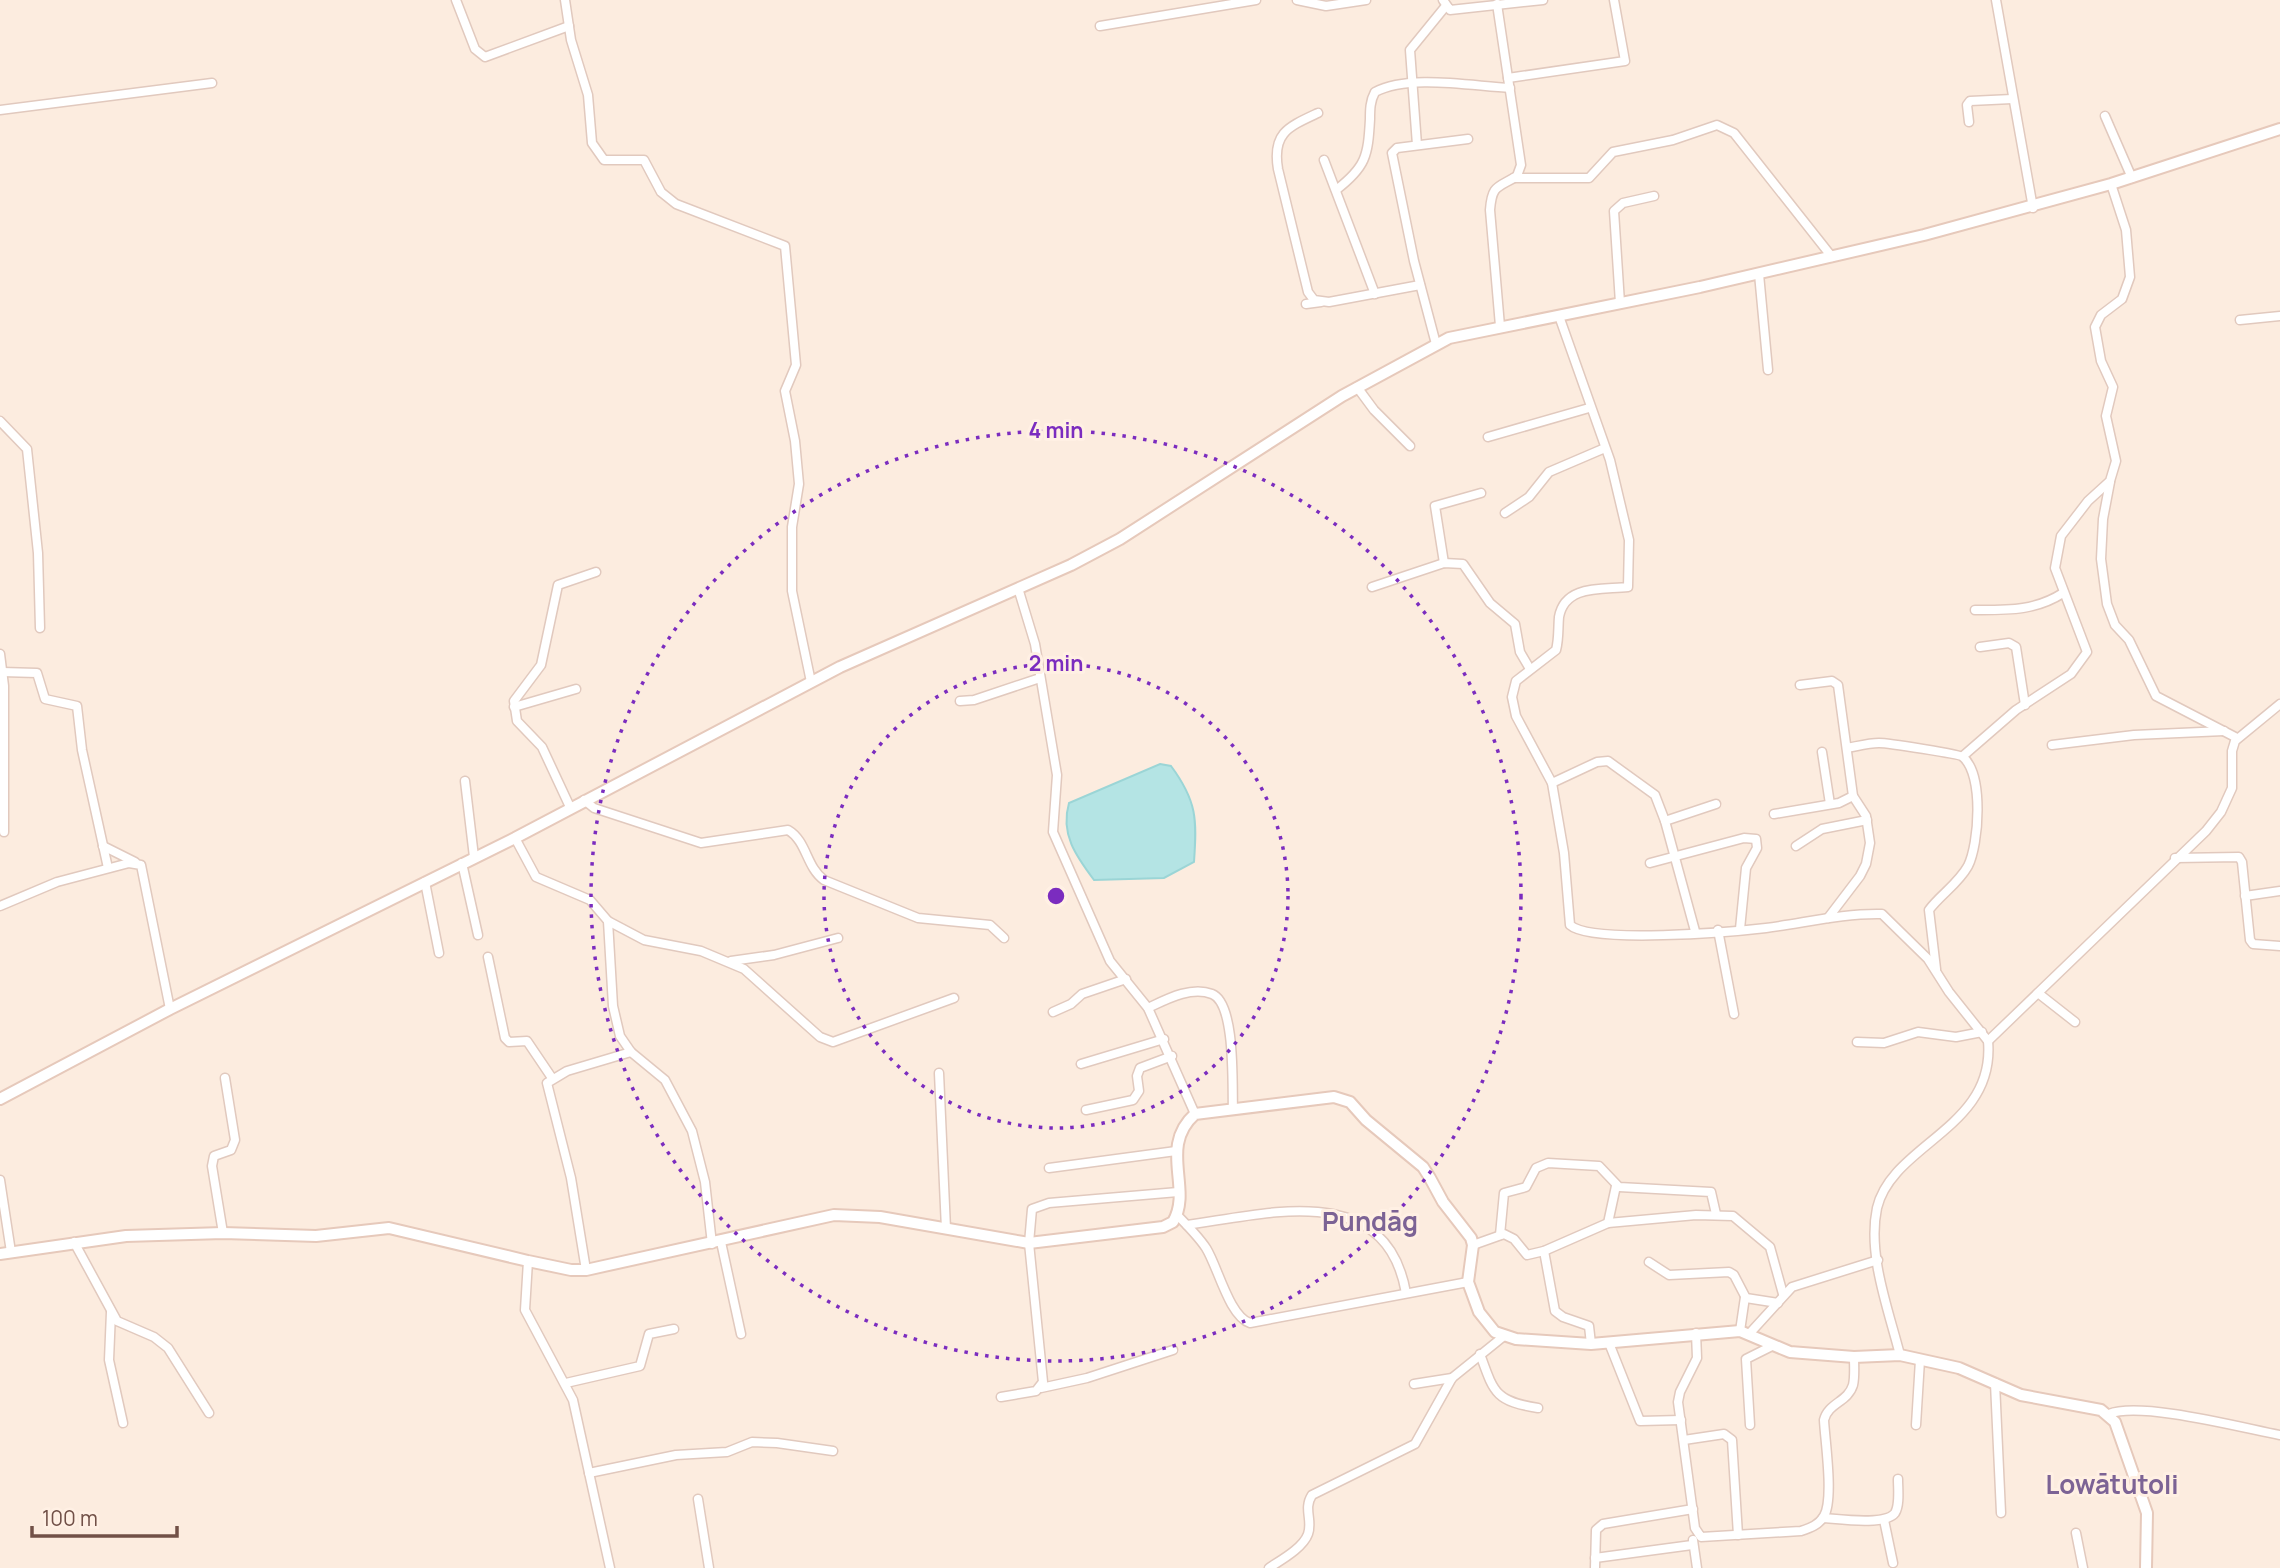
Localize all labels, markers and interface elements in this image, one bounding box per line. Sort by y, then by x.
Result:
text: 4 min [1029,416,1083,444]
text: 2 min [1029,649,1083,677]
centre of rings [1044,884,1068,908]
district label: Pundāg [1322,1203,1418,1239]
district label: Lowātutoli [2045,1466,2179,1502]
scale bar [32,1494,177,1538]
text: 100 m [42,1504,98,1532]

